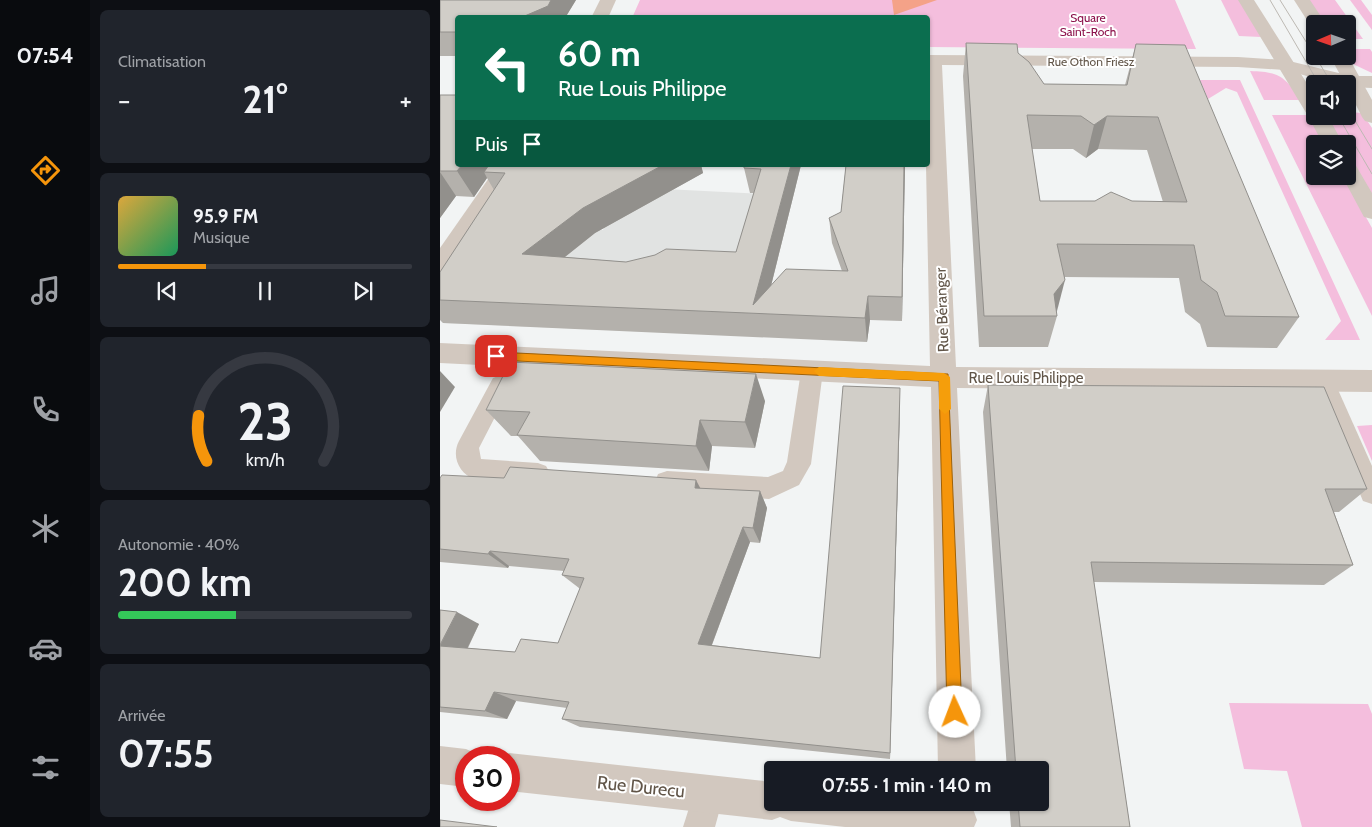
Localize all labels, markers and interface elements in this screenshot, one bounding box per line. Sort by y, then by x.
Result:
park label: Square Saint-Roch [1060,10,1116,39]
north arrow [1306,15,1356,65]
map controls [1306,15,1356,185]
text: 60 m [558,32,641,75]
icon: left [475,35,540,100]
text: 07:54 [16,42,74,69]
text: Climatisation [118,52,206,71]
street label: Rue Othon Friesz [1048,54,1135,69]
text: Rue Louis Philippe [558,75,727,102]
button: sound [1306,75,1356,125]
text: 21° [242,76,288,123]
text: − [118,83,130,117]
text: + [400,83,412,117]
icon: arrive [518,130,546,158]
text: Puis [475,133,508,156]
button: layers [1306,135,1356,185]
icon: directions [28,153,63,188]
text: 95.9 FM [193,205,258,228]
text: Musique [193,228,250,247]
street label: Rue Béranger [932,267,952,353]
icon: music [28,273,63,308]
icon: previous [153,277,181,305]
icon: pause [251,277,279,305]
icon: next [349,277,377,305]
pin [475,335,517,377]
icon: arrive [482,342,510,370]
street label: Rue Louis Philippe [969,369,1084,387]
text: 23 [237,390,293,453]
icon: phone [28,392,63,427]
text: km/h [245,449,285,470]
icon: climate [28,511,63,546]
text: Autonomie · 40% [118,535,239,554]
text: 200 km [118,559,252,606]
icon: car [28,631,63,666]
position arrow [928,685,980,737]
text: Arrivée [118,706,165,725]
text: 07:55 [118,730,213,777]
speed limit sign: 30 [455,746,520,811]
icon: filters [28,750,63,785]
street label: Rue Durecu [596,771,686,803]
text: 07:55 · 1 min · 140 m [822,774,991,797]

